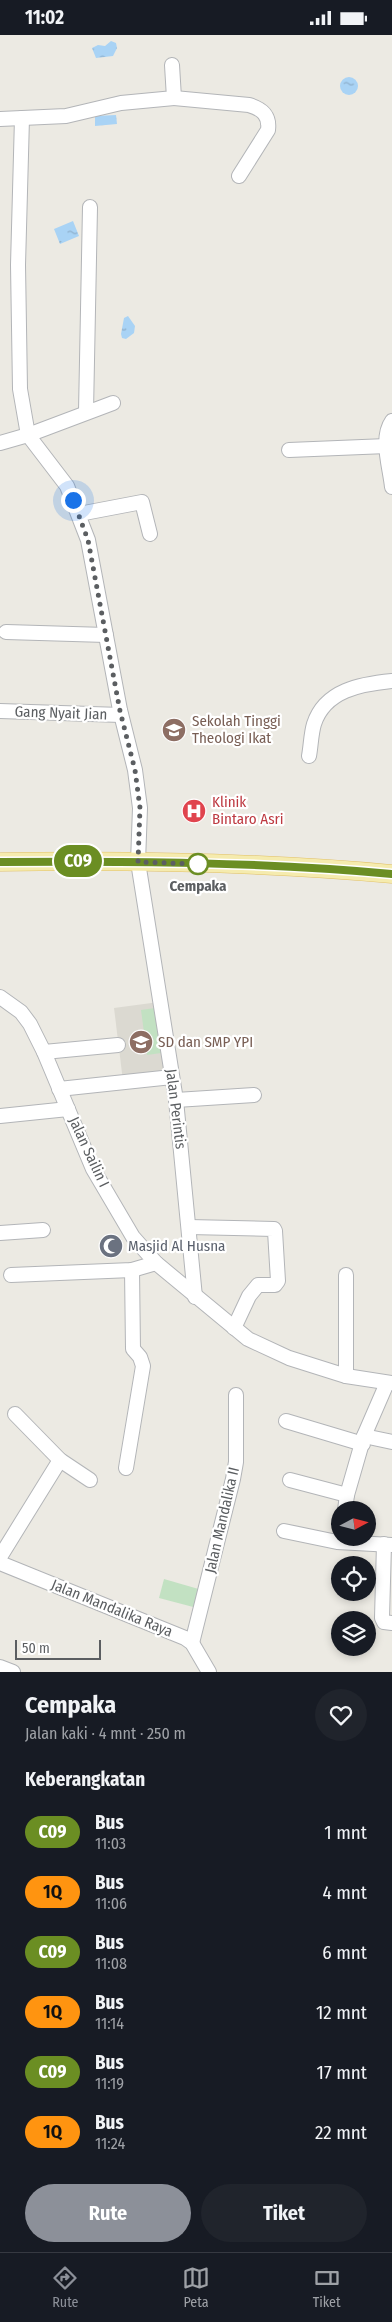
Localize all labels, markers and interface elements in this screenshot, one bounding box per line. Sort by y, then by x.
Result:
text: 11:02 [25,6,64,29]
your location [61,488,86,513]
street label: Gang Nyait Jian [14,702,108,724]
place label: Sekolah Tinggi Theologi Ikat [192,712,281,747]
school or university icon: Sekolah Tinggi Theologi Ikat [161,717,187,743]
place label: Klinik Bintaro Asri [212,793,284,828]
hospital icon: Klinik Bintaro Asri [181,798,207,824]
line badge: C09 [49,845,107,877]
text: C09 [64,850,92,872]
marker: Cempaka [187,853,209,875]
place label: Cempaka [170,877,227,895]
school or university icon: SD dan SMP YPI [128,1029,154,1055]
place label: SD dan SMP YPI [158,1033,253,1051]
street label: Jalan Perintis [162,1068,190,1150]
street label: Jalan Sailin I [65,1114,113,1190]
mosque icon: Masjid Al Husna [98,1233,124,1259]
place label: Masjid Al Husna [128,1237,225,1255]
street label: Jalan Mandalika II [201,1465,243,1575]
north arrow [331,1501,376,1546]
map controls [331,1501,376,1656]
button: locate [331,1556,376,1601]
street label: Jalan Mandalika Raya [49,1575,175,1641]
button: layers [331,1611,376,1656]
scale bar [15,1637,101,1660]
text: 50 m [22,1640,50,1657]
button: heart [315,1689,367,1741]
text: Cempaka [25,1691,116,1719]
text: Jalan kaki · 4 mnt · 250 m [25,1724,186,1743]
text: Keberangkatan [25,1768,145,1791]
text: Bus [95,1811,124,1834]
text: C09 [38,1821,67,1843]
text: 1 mnt [324,1821,367,1844]
text: 11:03 [95,1834,126,1853]
text: Bus [95,1871,124,1894]
text: 1Q [43,1881,62,1903]
text: 4 mnt [323,1881,367,1904]
text: 11:06 [95,1894,127,1913]
text: Bus [95,1931,124,1954]
text: C09 [38,1941,67,1963]
text: 6 mnt [322,1941,367,1964]
text: 11:08 [95,1954,127,1973]
text: Bus [95,1991,124,2014]
text: 1Q [43,2001,62,2023]
text: 12 mnt [316,2001,367,2024]
text: 11:14 [95,2014,124,2033]
text: Bus [95,2051,124,2074]
text: C09 [38,2061,67,2083]
text: 17 mnt [317,2061,367,2084]
text: 11:19 [95,2074,124,2093]
text: Bus [95,2111,124,2134]
text: 1Q [43,2121,62,2143]
text: 22 mnt [315,2121,367,2144]
text: 11:24 [95,2134,125,2153]
button: Rute [25,2184,191,2242]
button: Tiket [201,2184,367,2242]
tab: Rute [51,2264,79,2311]
tab: Peta [182,2264,210,2311]
tab: Tiket [313,2264,341,2311]

